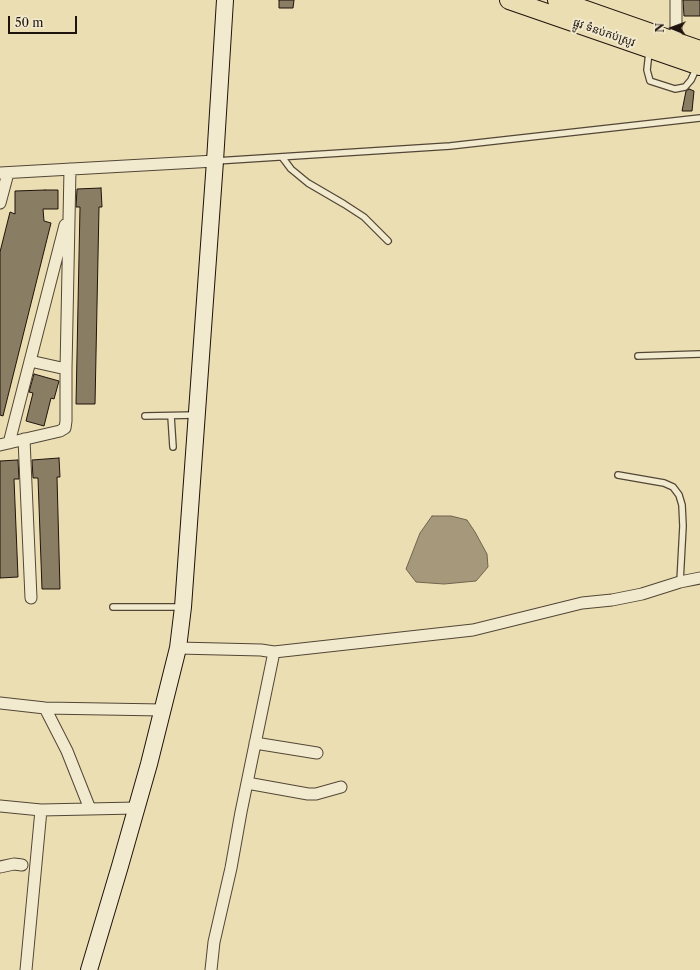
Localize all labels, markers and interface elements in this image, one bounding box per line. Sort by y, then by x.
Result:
scale bar [10,8,79,34]
north arrow [652,8,692,48]
text: 50 m [15,15,44,30]
street label: ផ្លូវ ទំនប់កប់ស្រូវ [571,16,637,50]
text: N [653,23,667,33]

